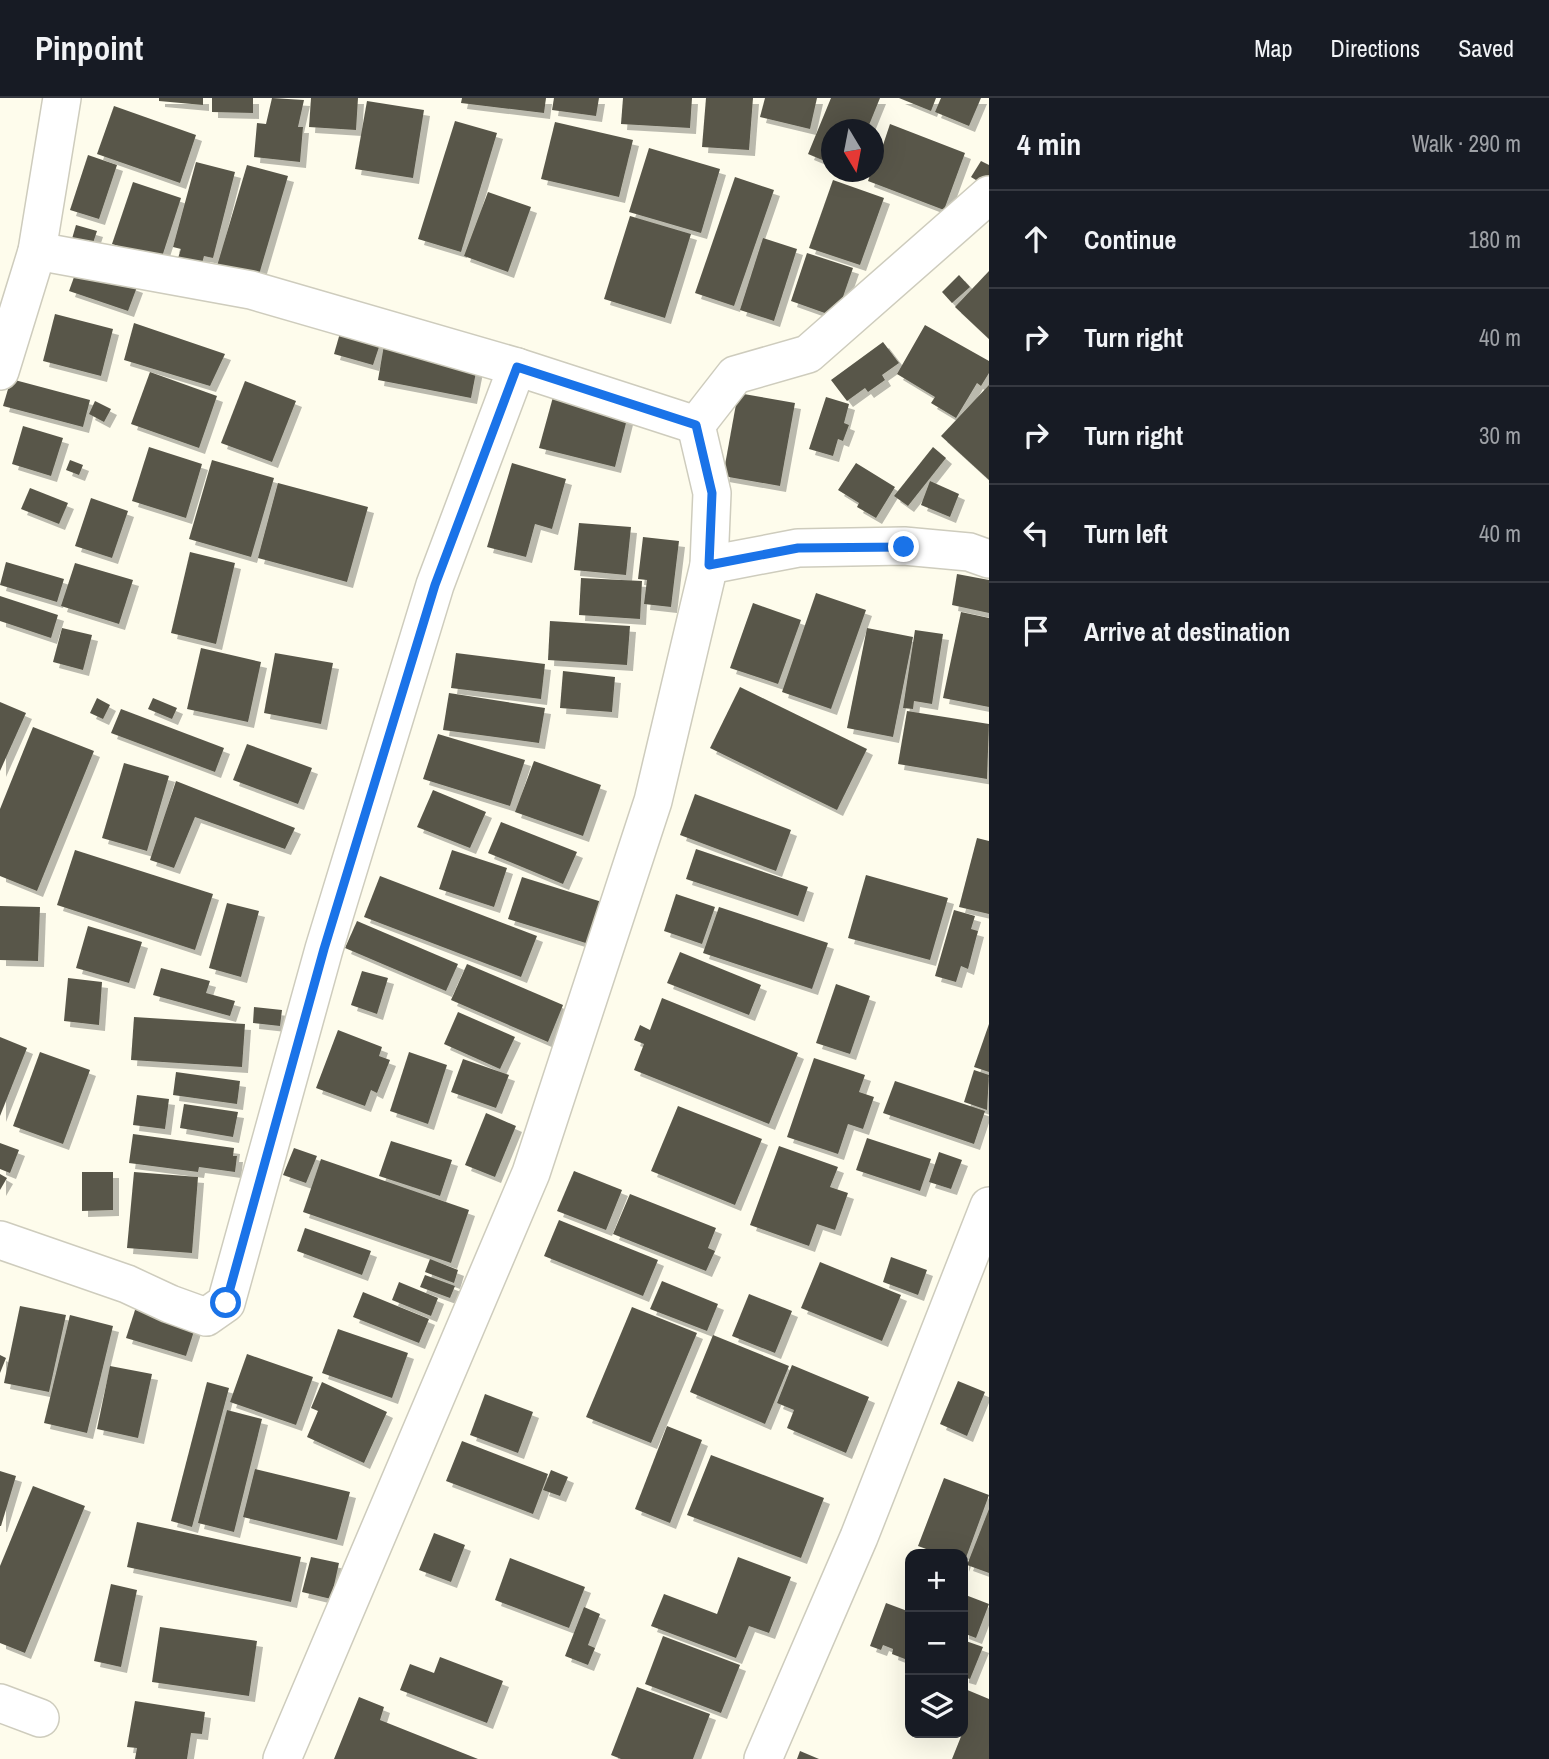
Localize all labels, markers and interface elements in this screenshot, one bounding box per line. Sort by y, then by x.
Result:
text: Pinpoint [35,26,143,70]
text: Map [1254,32,1292,64]
text: Directions [1330,32,1420,64]
text: Saved [1458,32,1514,64]
north arrow [821,119,884,182]
text: 4 min [1017,124,1081,164]
text: Walk · 290 m [1412,128,1521,159]
icon: ahead [1017,220,1055,258]
text: Continue [1084,222,1176,257]
text: 180 m [1469,224,1521,255]
icon: right [1017,318,1055,356]
text: Turn right [1084,320,1183,355]
text: 40 m [1479,322,1521,353]
icon: right [1017,416,1055,454]
text: Turn right [1084,418,1183,453]
text: 30 m [1479,420,1521,451]
icon: left [1017,514,1055,552]
text: Turn left [1084,516,1168,551]
text: 40 m [1479,518,1521,549]
route end [888,531,919,562]
icon: arrive [1017,612,1055,650]
text: Arrive at destination [1084,614,1290,649]
route start [210,1287,241,1318]
map controls [905,1549,968,1738]
button: + [905,1549,968,1612]
button: − [905,1612,968,1675]
button: layers [905,1675,968,1738]

